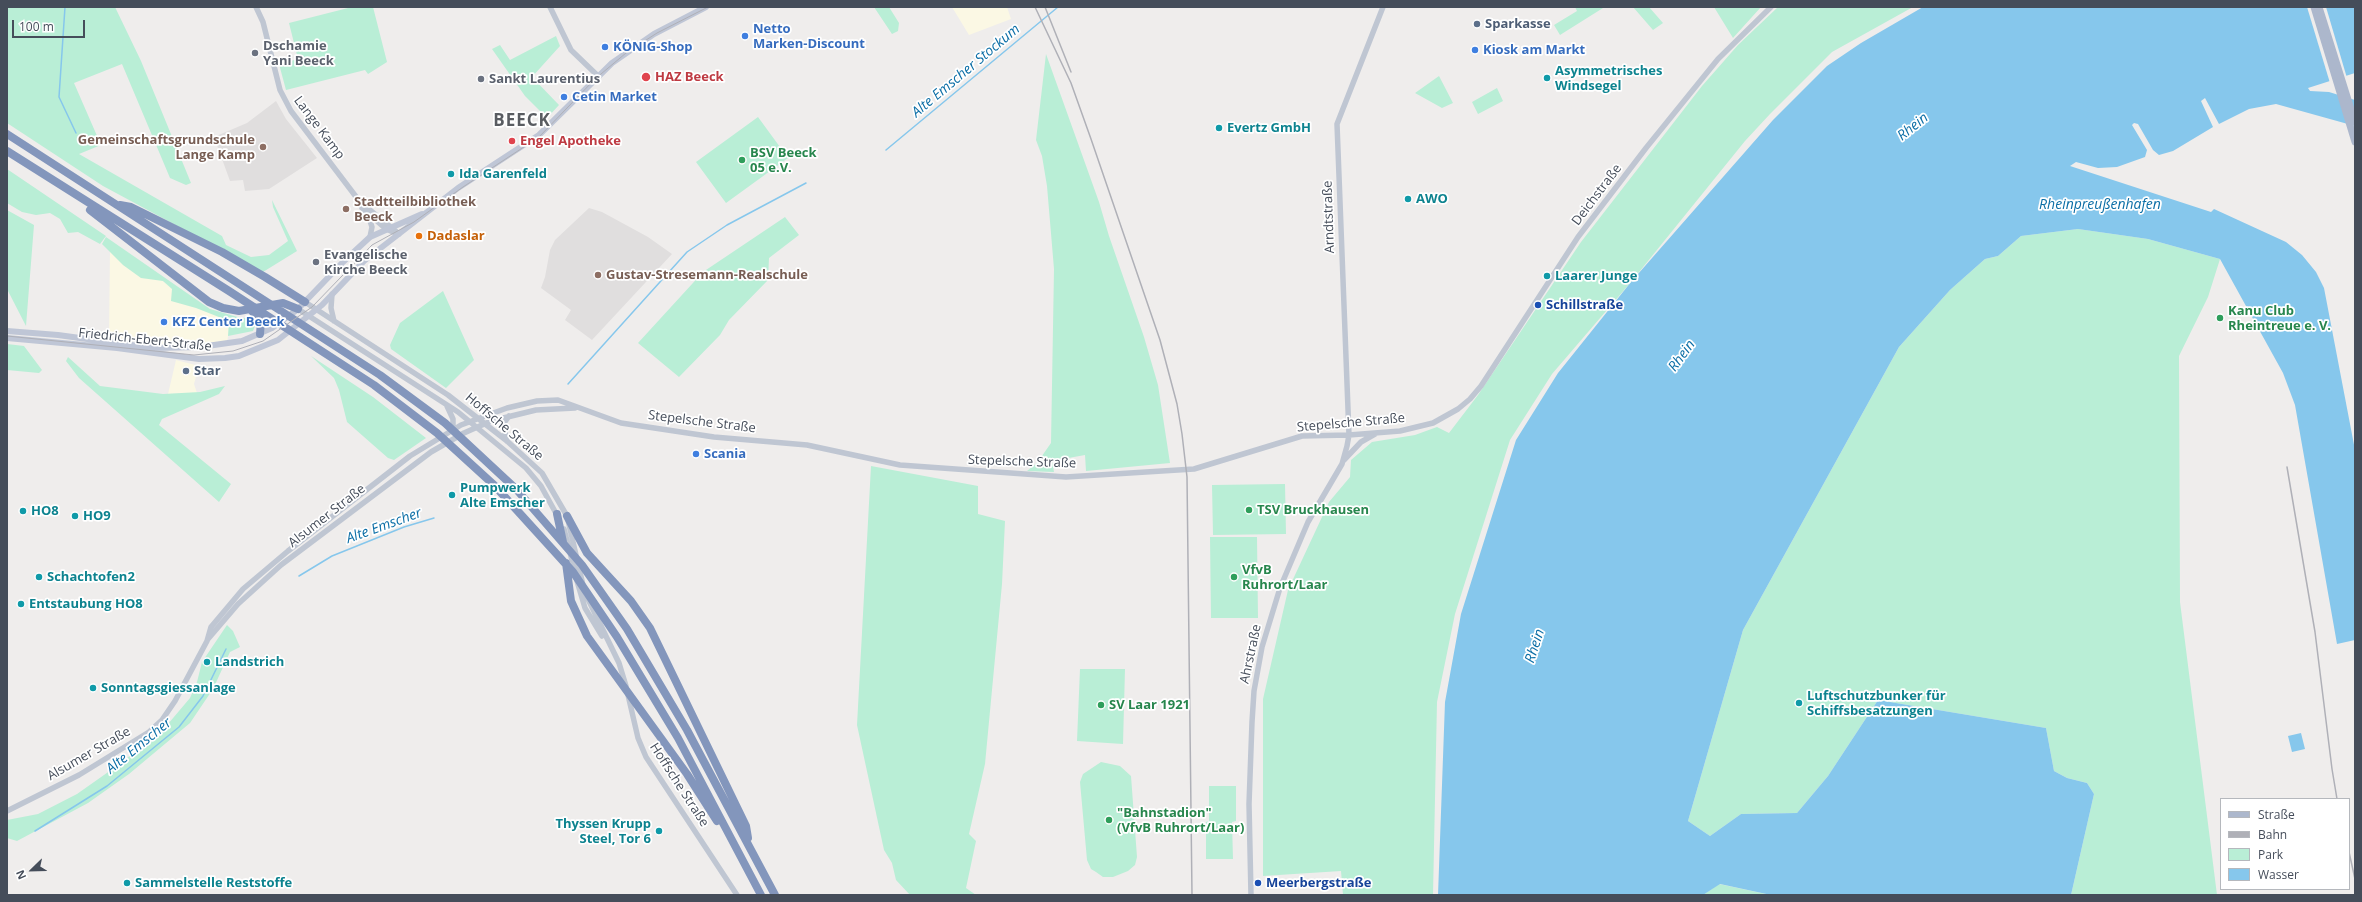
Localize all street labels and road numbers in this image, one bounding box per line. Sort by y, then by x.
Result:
street label: Lange Kamp [290,93,348,163]
street label: Deichstraße [1569,161,1625,229]
street label: Arndtstraße [1320,180,1338,254]
street label: Friedrich-Ebert-Straße [78,325,212,355]
street label: Hoffsche Straße [462,390,546,464]
street label: Stepelsche Straße [647,408,757,436]
street label: Stepelsche Straße [1296,411,1406,435]
street label: Stepelsche Straße [968,452,1076,472]
street label: Alsumer Straße [285,481,369,551]
street label: Ahrstraße [1237,623,1265,685]
street label: Alsumer Straße [45,724,133,784]
street label: Hoffsche Straße [646,740,712,830]

